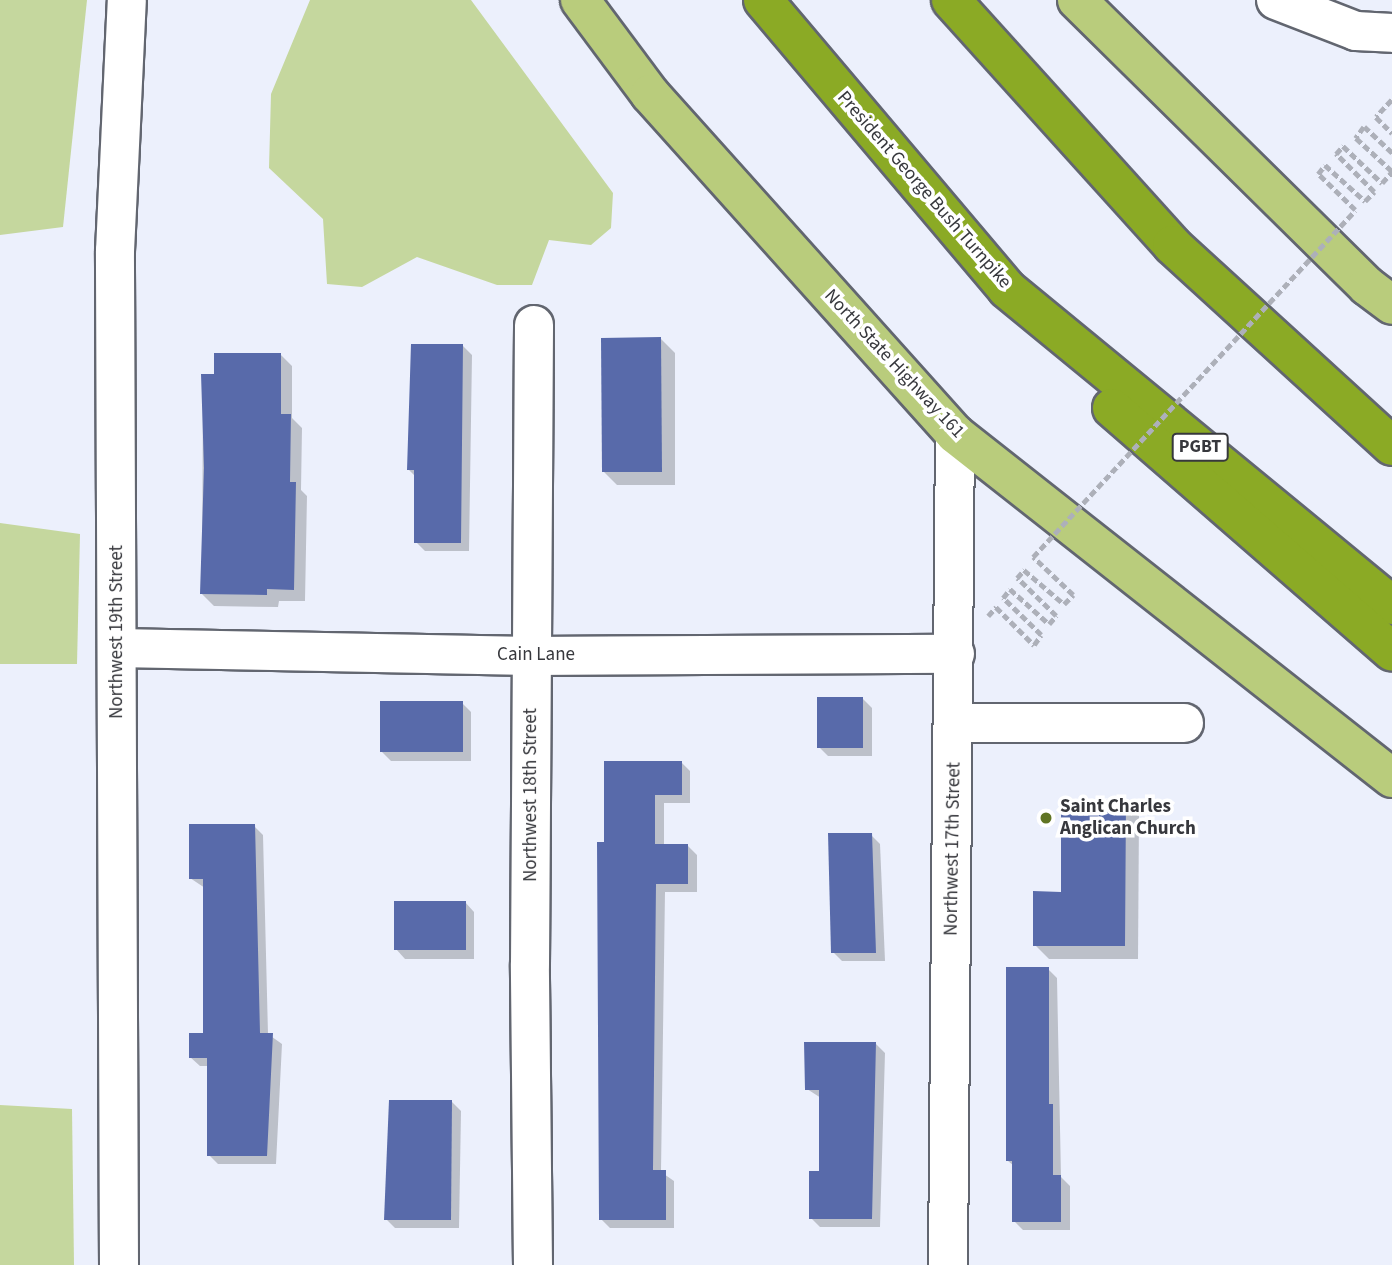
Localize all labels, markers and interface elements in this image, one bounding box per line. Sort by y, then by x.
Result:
street label: President George Bush Turnpike [832,87,1016,293]
street label: North State Highway 161 [819,285,969,443]
road number: PGBT [1170,432,1230,462]
street label: Northwest 19th Street [106,545,128,719]
street label: Cain Lane [497,644,575,666]
street label: Northwest 18th Street [520,708,542,882]
street label: Northwest 17th Street [940,762,966,936]
place label: Saint Charles Anglican Church [1060,796,1196,840]
marker: Saint Charles Anglican Church [1038,810,1054,826]

